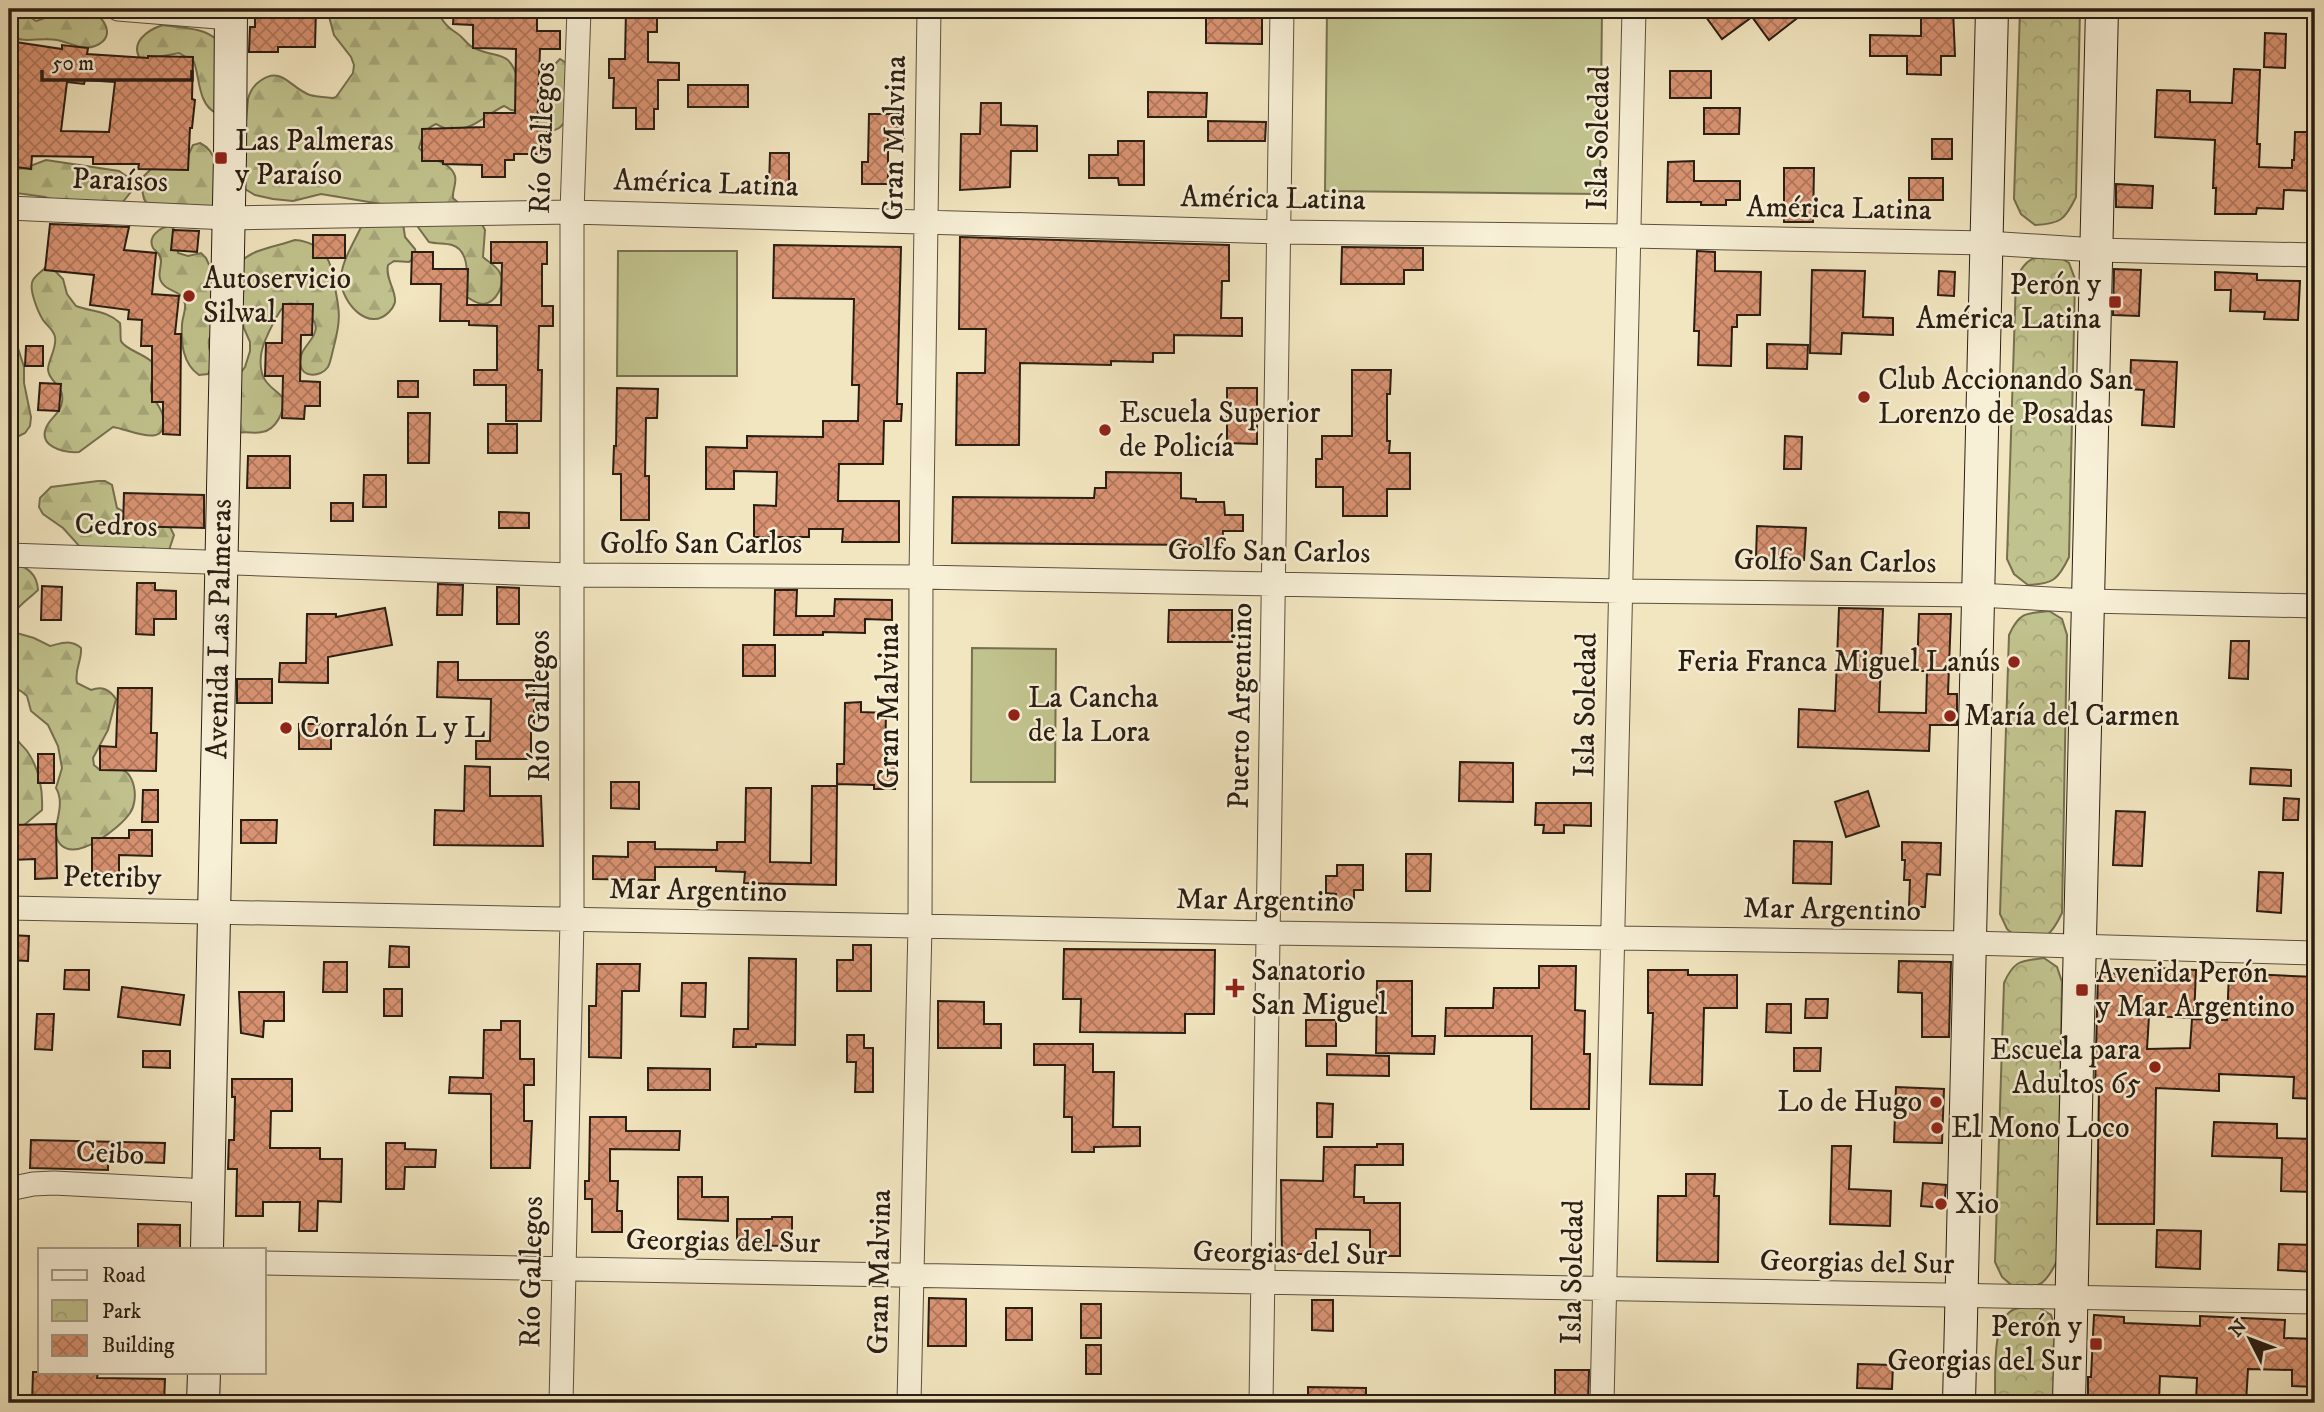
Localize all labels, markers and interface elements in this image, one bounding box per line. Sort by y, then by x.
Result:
scale bar [42,38,192,82]
text: 50 m [52,51,94,77]
street label: Gran Malvina [875,55,915,221]
street label: Río Gallegos [522,61,564,215]
street label: Isla Soledad [1579,65,1619,211]
place label: Las Palmeras y Paraíso [235,123,394,194]
marker: Las Palmeras y Paraíso [213,150,229,166]
street label: Paraísos [71,161,169,201]
street label: América Latina [613,162,799,206]
street label: América Latina [1180,179,1366,219]
street label: América Latina [1746,189,1932,229]
place label: Autoservicio Silwal [203,261,351,332]
place label: Perón y América Latina [1916,267,2102,338]
marker: Autoservicio Silwal [181,288,197,304]
marker: Perón y América Latina [2107,294,2123,310]
place label: Club Accionando San Lorenzo de Posadas [1878,362,2134,433]
marker: Club Accionando San Lorenzo de Posadas [1856,389,1872,405]
place label: Escuela Superior de Policía [1119,395,1321,466]
marker: Escuela Superior de Policía [1097,422,1113,438]
street label: Avenida Las Palmeras [199,499,241,759]
street label: Cedros [74,506,158,546]
street label: Golfo San Carlos [600,526,802,563]
street label: Golfo San Carlos [1167,532,1371,572]
street label: Golfo San Carlos [1733,542,1937,582]
street label: Puerto Argentino [1221,602,1261,810]
street label: Gran Malvina [871,623,908,789]
street label: Río Gallegos [522,630,559,782]
street label: Isla Soledad [1566,632,1606,778]
place label: Feria Franca Miguel Lanús [1677,644,2000,681]
marker: Feria Franca Miguel Lanús [2006,654,2022,670]
place label: La Cancha de la Lora [1028,680,1159,751]
place label: María del Carmen [1964,698,2180,735]
marker: La Cancha de la Lora [1006,707,1022,723]
marker: María del Carmen [1942,708,1958,724]
place label: Corralón L y L [300,710,486,747]
marker: Corralón L y L [278,720,294,736]
street label: Peteriby [62,859,162,897]
street label: Mar Argentino [609,871,787,911]
street label: Mar Argentino [1176,881,1354,921]
street label: Mar Argentino [1743,890,1921,930]
place label: Sanatorio San Miguel [1251,953,1387,1024]
place label: Avenida Perón y Mar Argentino [2096,955,2295,1026]
marker: Sanatorio San Miguel [1225,978,1245,998]
marker: Avenida Perón y Mar Argentino [2074,982,2090,998]
place label: Escuela para Adultos 65 [1990,1032,2141,1103]
marker: Escuela para Adultos 65 [2147,1059,2163,1075]
place label: Lo de Hugo [1777,1084,1922,1121]
marker: Lo de Hugo [1928,1094,1944,1110]
place label: El Mono Loco [1951,1110,2130,1147]
marker: El Mono Loco [1929,1120,1945,1136]
street label: Ceibo [75,1134,145,1174]
place label: Xio [1955,1186,1999,1223]
street label: Gran Malvina [860,1189,900,1355]
street label: Río Gallegos [512,1196,552,1348]
marker: Xio [1933,1196,1949,1212]
street label: Isla Soledad [1553,1199,1593,1345]
street label: Georgias del Sur [625,1222,821,1262]
street label: Georgias del Sur [1192,1234,1388,1274]
street label: Georgias del Sur [1759,1243,1955,1283]
legend [38,1248,266,1374]
text: Road [102,1263,146,1289]
text: Park [102,1299,142,1325]
north arrow [2216,1304,2286,1374]
place label: Perón y Georgias del Sur [1887,1309,2083,1380]
text: N [2225,1315,2253,1342]
text: Building [102,1333,175,1359]
marker: Perón y Georgias del Sur [2088,1336,2104,1352]

